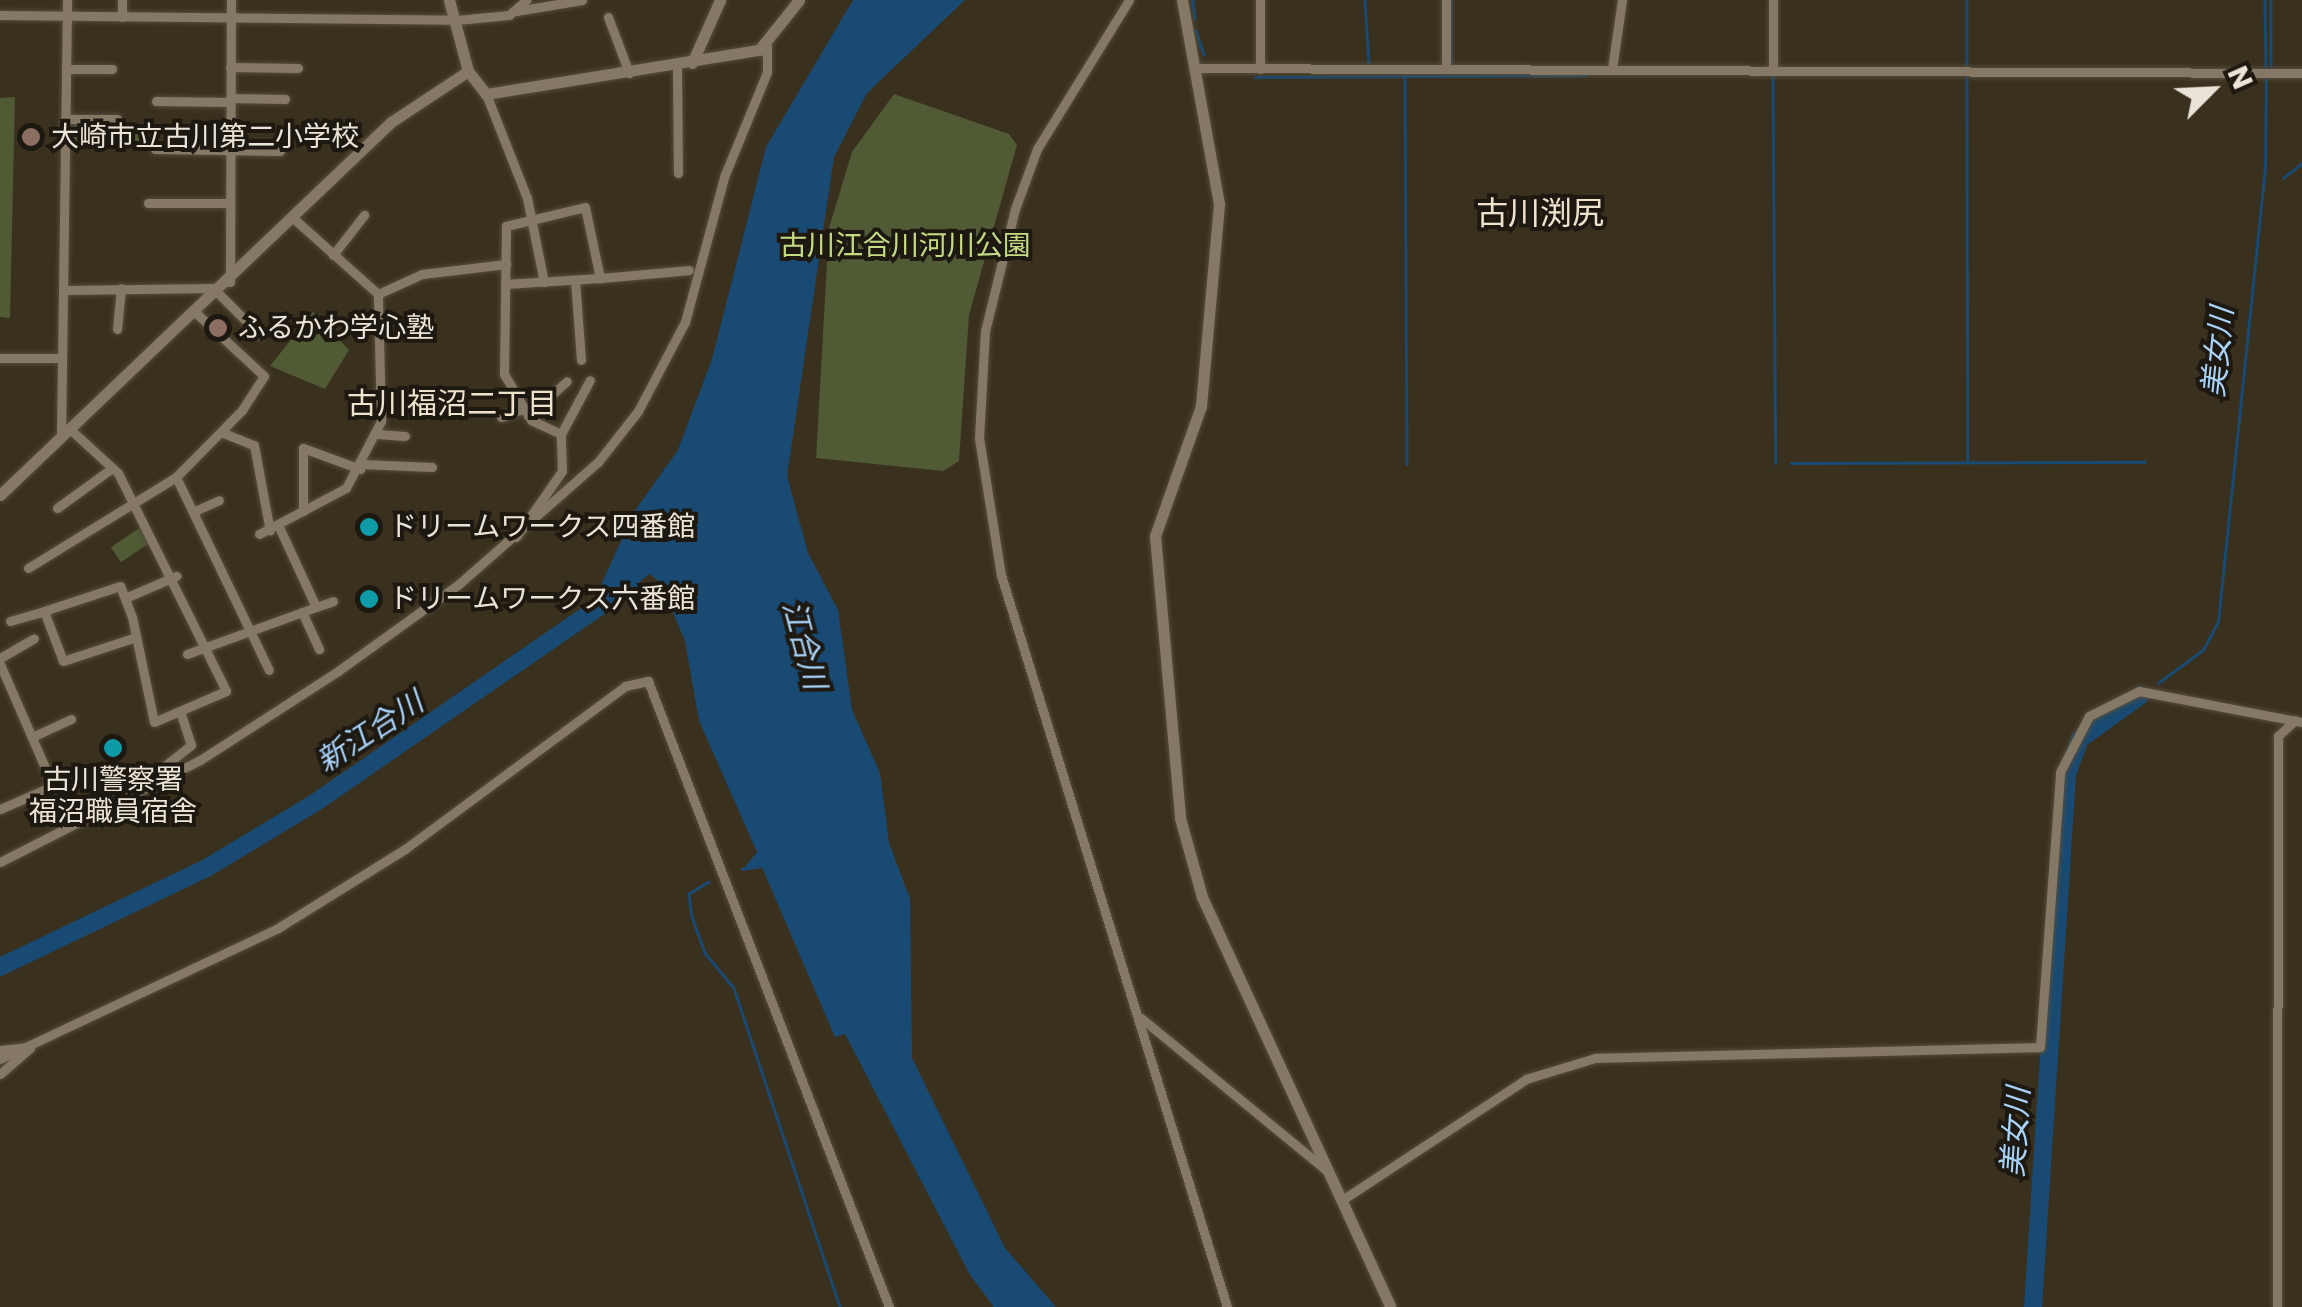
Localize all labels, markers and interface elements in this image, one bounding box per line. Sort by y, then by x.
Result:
north arrow [2162,40,2262,140]
text: N [2218,60,2262,95]
place label: 大崎市立古川第二小学校 [51,120,359,154]
marker: 大崎市立古川第二小学校 [20,126,42,148]
district label: 古川渕尻 [1476,194,1604,232]
park label: 古川江合川河川公園 [779,229,1031,263]
water label: 美女川 [2195,305,2241,399]
place label: ふるかわ学心塾 [238,311,434,345]
marker: ふるかわ学心塾 [207,317,229,339]
district label: 古川福沼二丁目 [347,386,557,422]
place label: ドリームワークス四番館 [389,510,697,544]
marker: ドリームワークス四番館 [358,516,380,538]
place label: ドリームワークス六番館 [389,582,697,616]
marker: ドリームワークス六番館 [358,588,380,610]
water label: 江合川 [775,597,833,693]
water label: 新江合川 [310,684,430,780]
marker: 古川警察署 福沼職員宿舎 [102,737,124,759]
place label: 古川警察署 福沼職員宿舎 [29,763,197,829]
water label: 美女川 [1995,1086,2037,1178]

